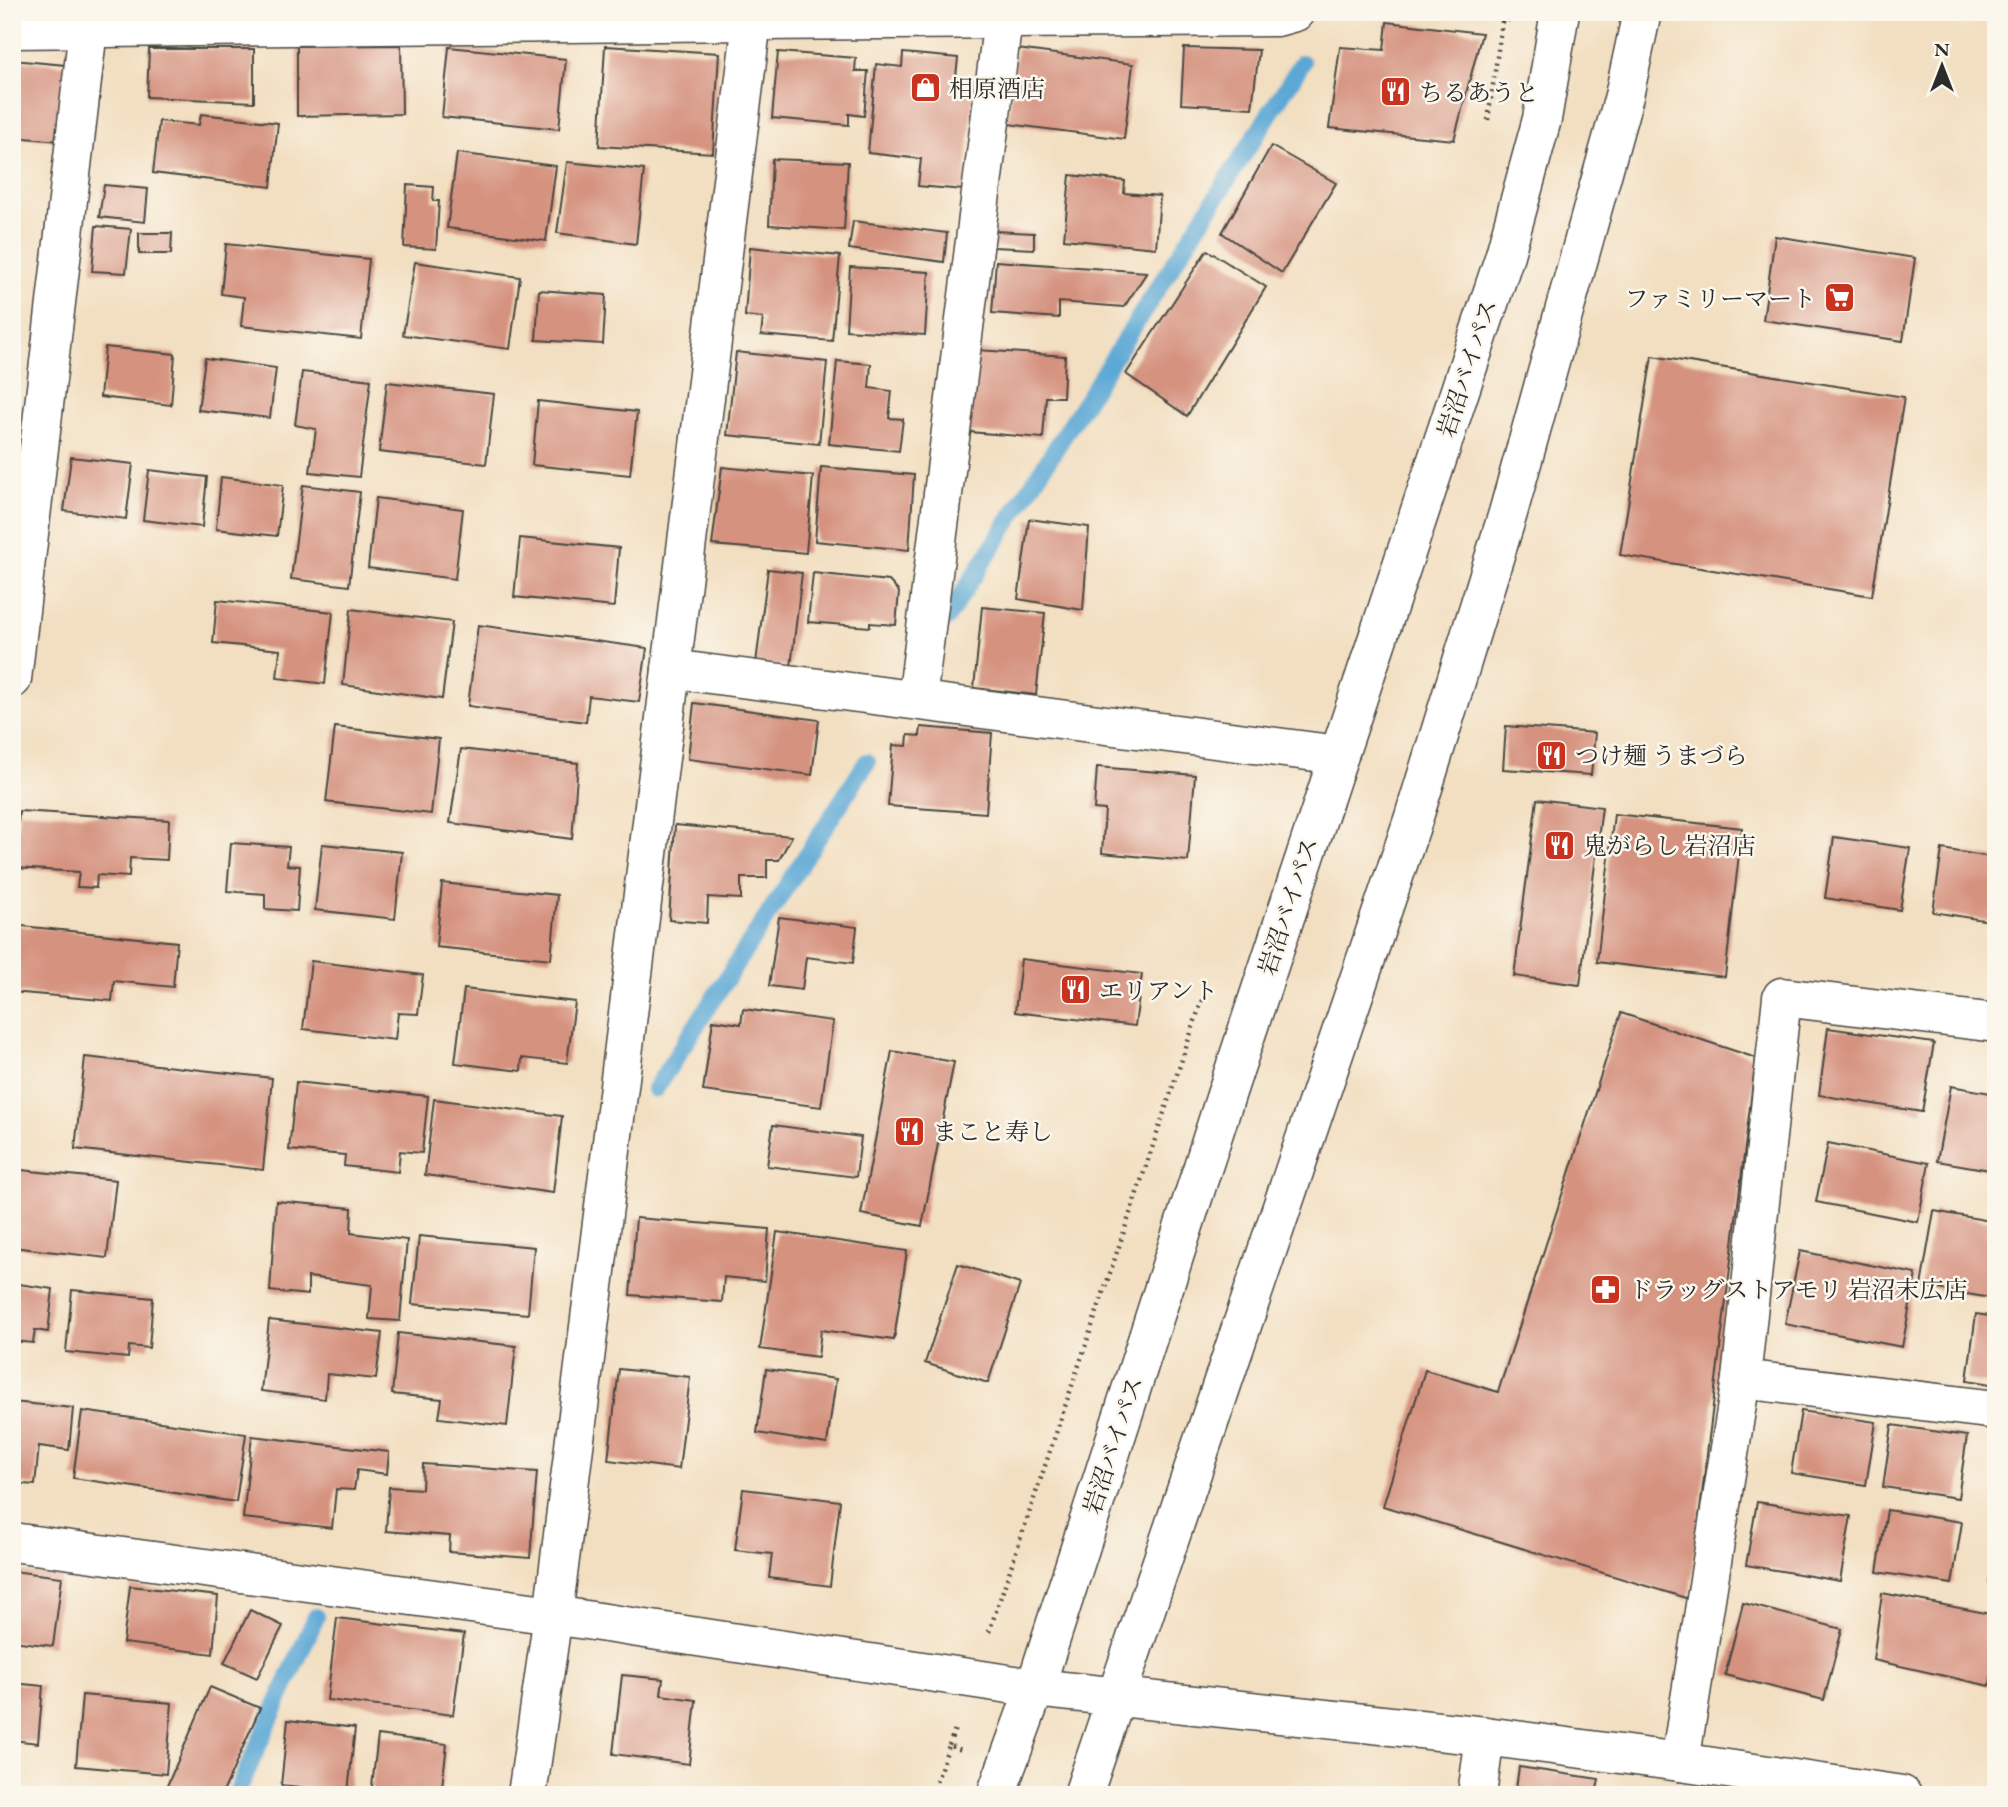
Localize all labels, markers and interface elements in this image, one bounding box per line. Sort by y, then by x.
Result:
north arrow [1906,32,1976,102]
text: N [1934,37,1950,62]
shop icon: 相原酒店 [909,71,943,105]
place label: 相原酒店 [949,73,1045,104]
restaurant icon: ちるあうと [1379,75,1413,109]
place label: ちるあうと [1419,77,1539,108]
supermarket icon: ファミリーマート [1822,281,1856,315]
place label: ファミリーマート [1624,283,1816,314]
street label: 岩沼バイパス [1430,295,1504,441]
restaurant icon: つけ麺 うまづら [1535,738,1569,772]
place label: つけ麺 うまづら [1575,740,1748,771]
restaurant icon: 鬼がらし 岩沼店 [1543,828,1577,862]
place label: 鬼がらし 岩沼店 [1583,830,1756,861]
street label: 岩沼バイパス [1251,833,1325,979]
restaurant icon: エリアント [1059,973,1093,1007]
place label: エリアント [1099,975,1218,1006]
restaurant icon: まこと寿し [893,1114,927,1148]
place label: まこと寿し [933,1116,1053,1147]
pharmacy icon: ドラッグストアモリ 岩沼末広店 [1589,1272,1623,1306]
place label: ドラッグストアモリ 岩沼末広店 [1629,1274,1967,1305]
street label: 岩沼バイパス [1076,1372,1150,1518]

